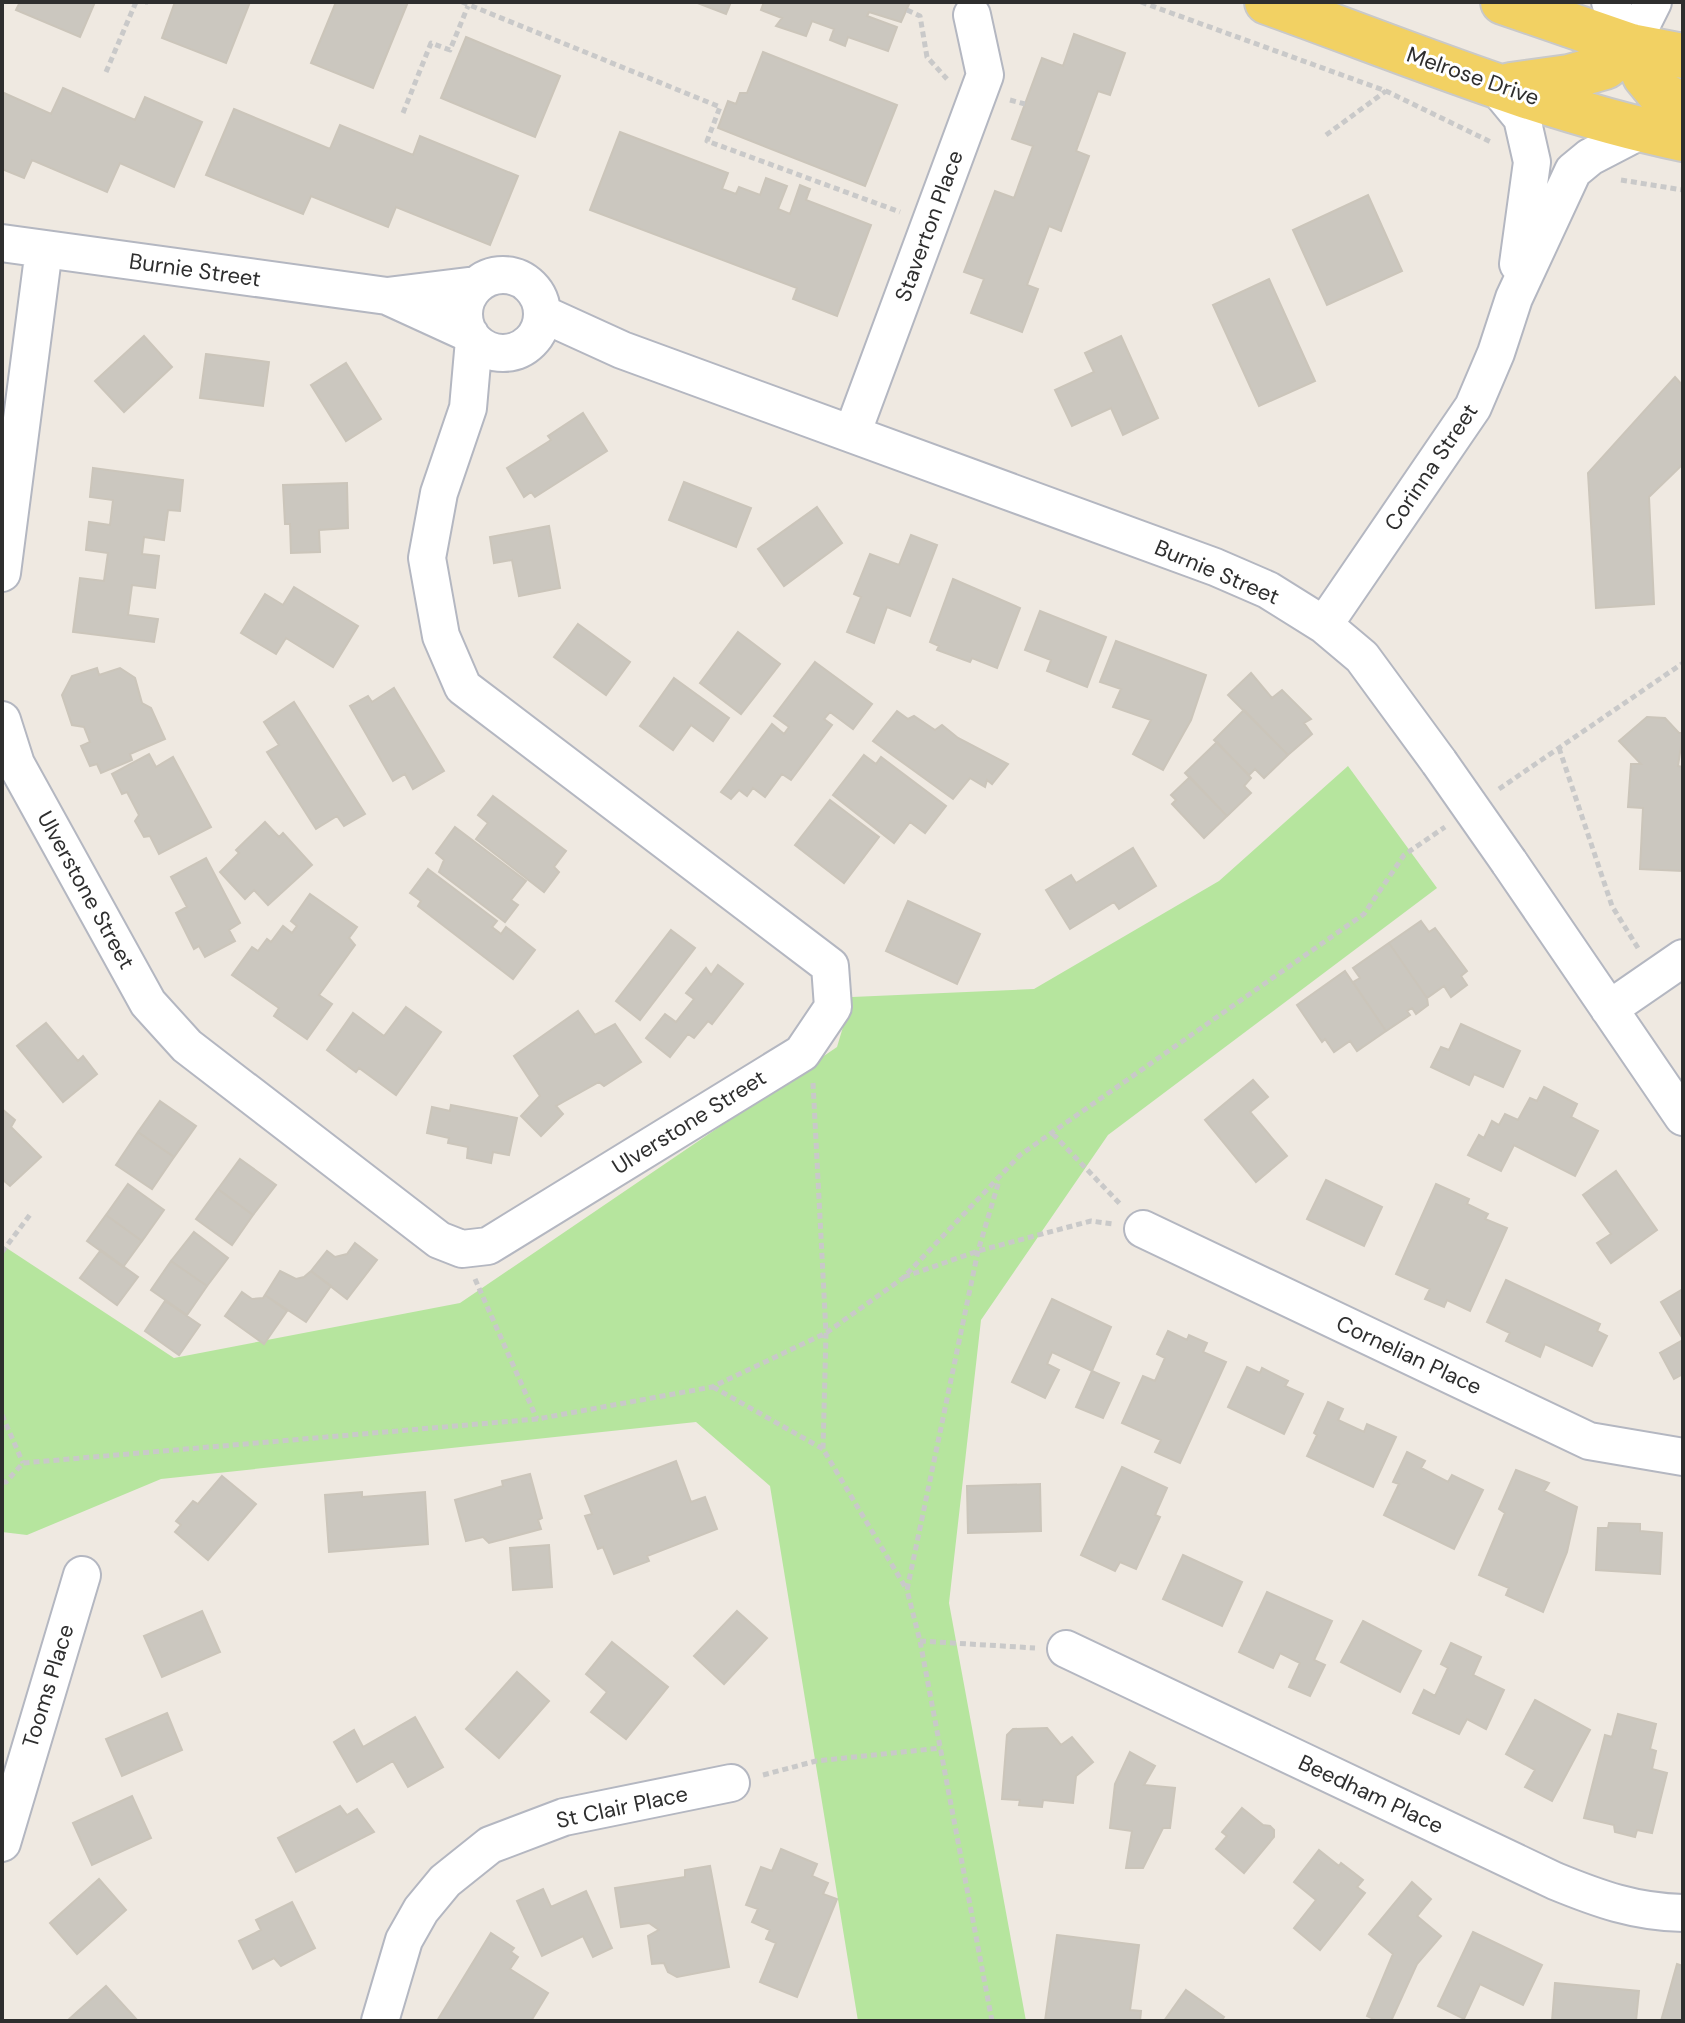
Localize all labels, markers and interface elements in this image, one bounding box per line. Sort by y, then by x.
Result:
street label: Melrose Drive [1403,40,1543,112]
street label: Staverton Place [888,146,970,306]
street label: Burnie Street [127,246,263,294]
street label: Corinna Street [1378,398,1484,536]
street label: Burnie Street [1150,533,1284,611]
street label: Ulverstone Street [31,806,141,974]
street label: Ulverstone Street [607,1063,771,1181]
street label: Cornelian Place [1332,1309,1486,1401]
street label: Tooms Place [15,1621,81,1751]
street label: Beedham Place [1294,1748,1448,1840]
street label: St Clair Place [554,1779,690,1835]

